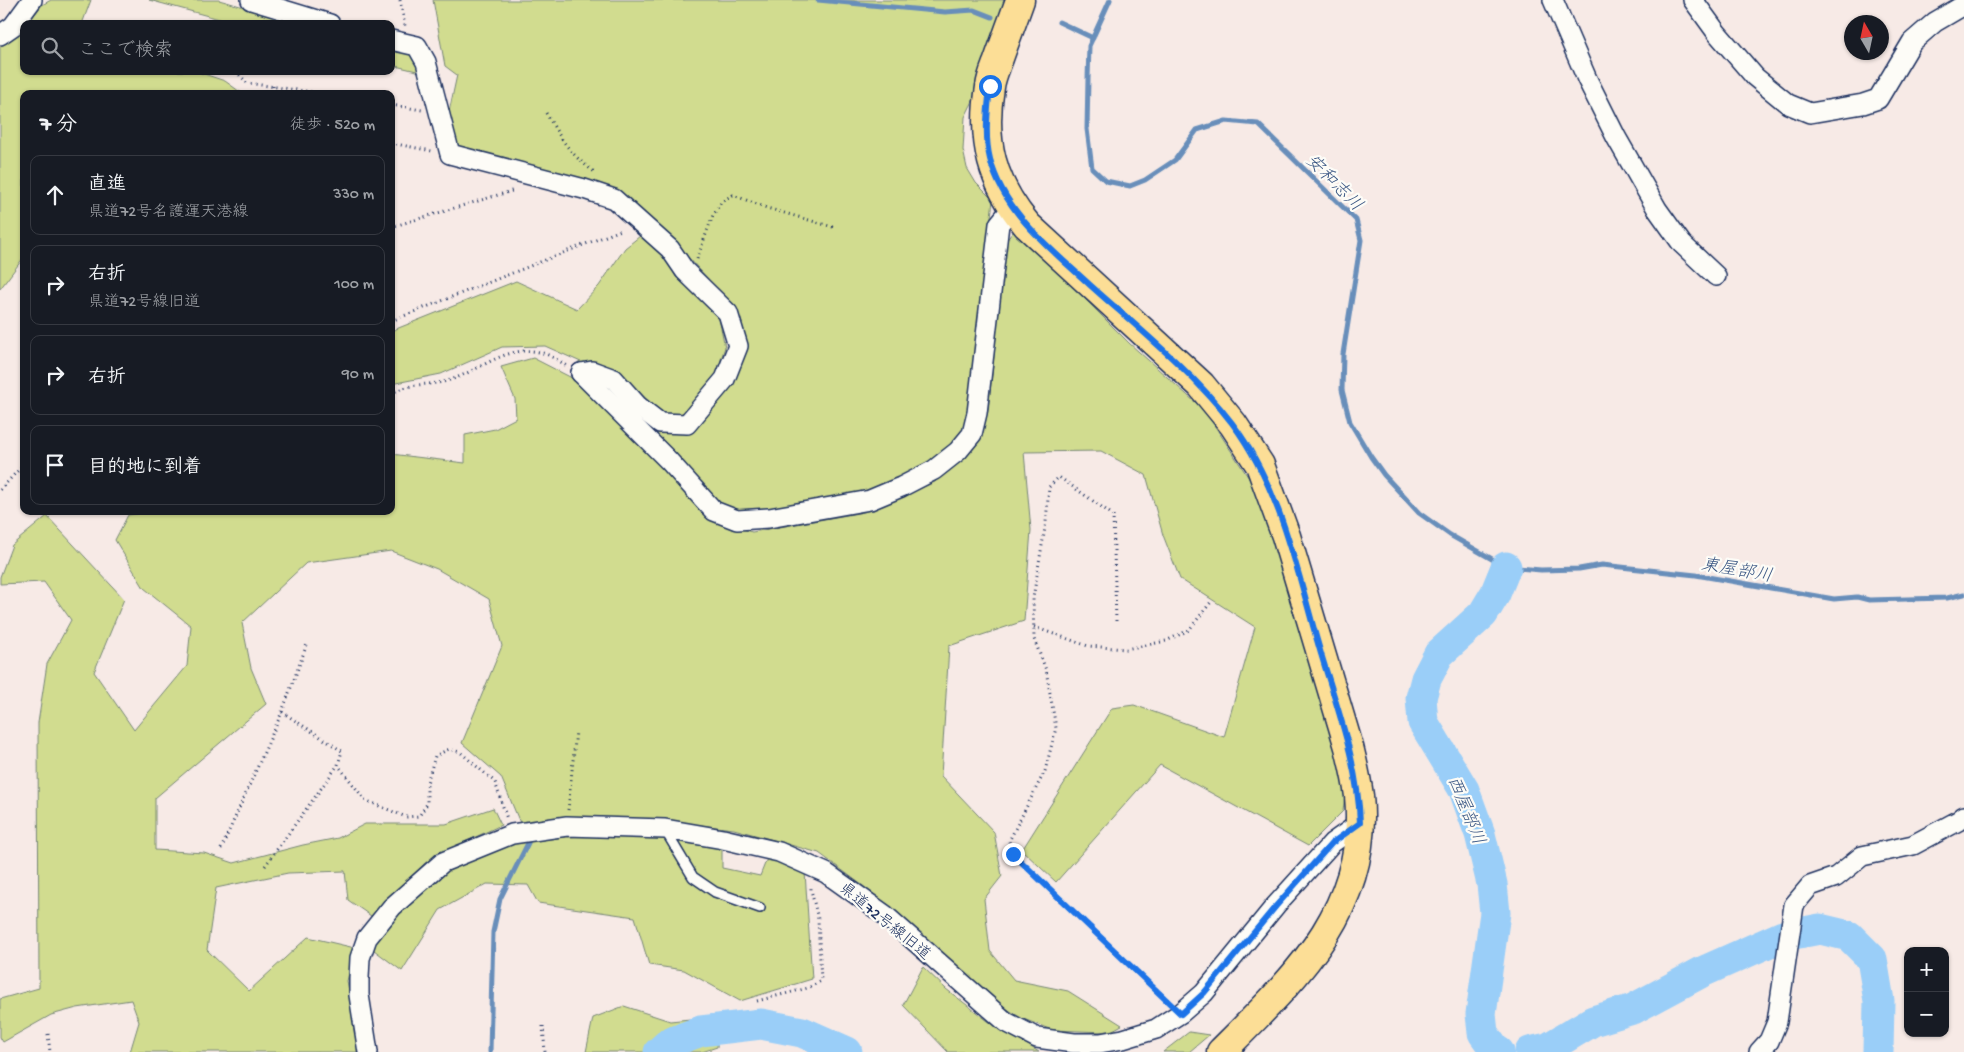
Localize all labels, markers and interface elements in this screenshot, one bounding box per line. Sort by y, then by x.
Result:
north arrow [1844,15,1889,60]
search box [20,20,395,75]
icon: search [38,34,66,62]
text: ここで検索 [78,40,173,63]
route start [979,75,1002,98]
text: 7 分 [40,114,77,139]
text: 徒歩 · 520 m [290,117,375,136]
water label: 安和志川 [1300,150,1367,217]
text: 直進 [88,174,126,197]
icon: ahead [41,181,69,209]
text: 330 m [333,186,374,205]
text: 県道72号名護運天港線 [88,204,248,223]
text: 右折 [88,264,126,287]
icon: right [41,271,69,299]
text: 100 m [334,276,374,295]
text: 県道72号線旧道 [88,294,200,313]
icon: right [41,361,69,389]
text: 90 m [342,366,374,385]
text: 右折 [88,367,126,390]
icon: arrive [41,451,69,479]
text: 目的地に到着 [88,457,202,480]
water label: 東屋部川 [1699,554,1774,588]
water label: 西屋部川 [1441,773,1489,848]
route end [1002,843,1025,866]
street label: 県道72号線旧道 [834,878,935,965]
map controls [1904,947,1949,1037]
button: + [1904,947,1949,992]
button: − [1904,992,1949,1037]

